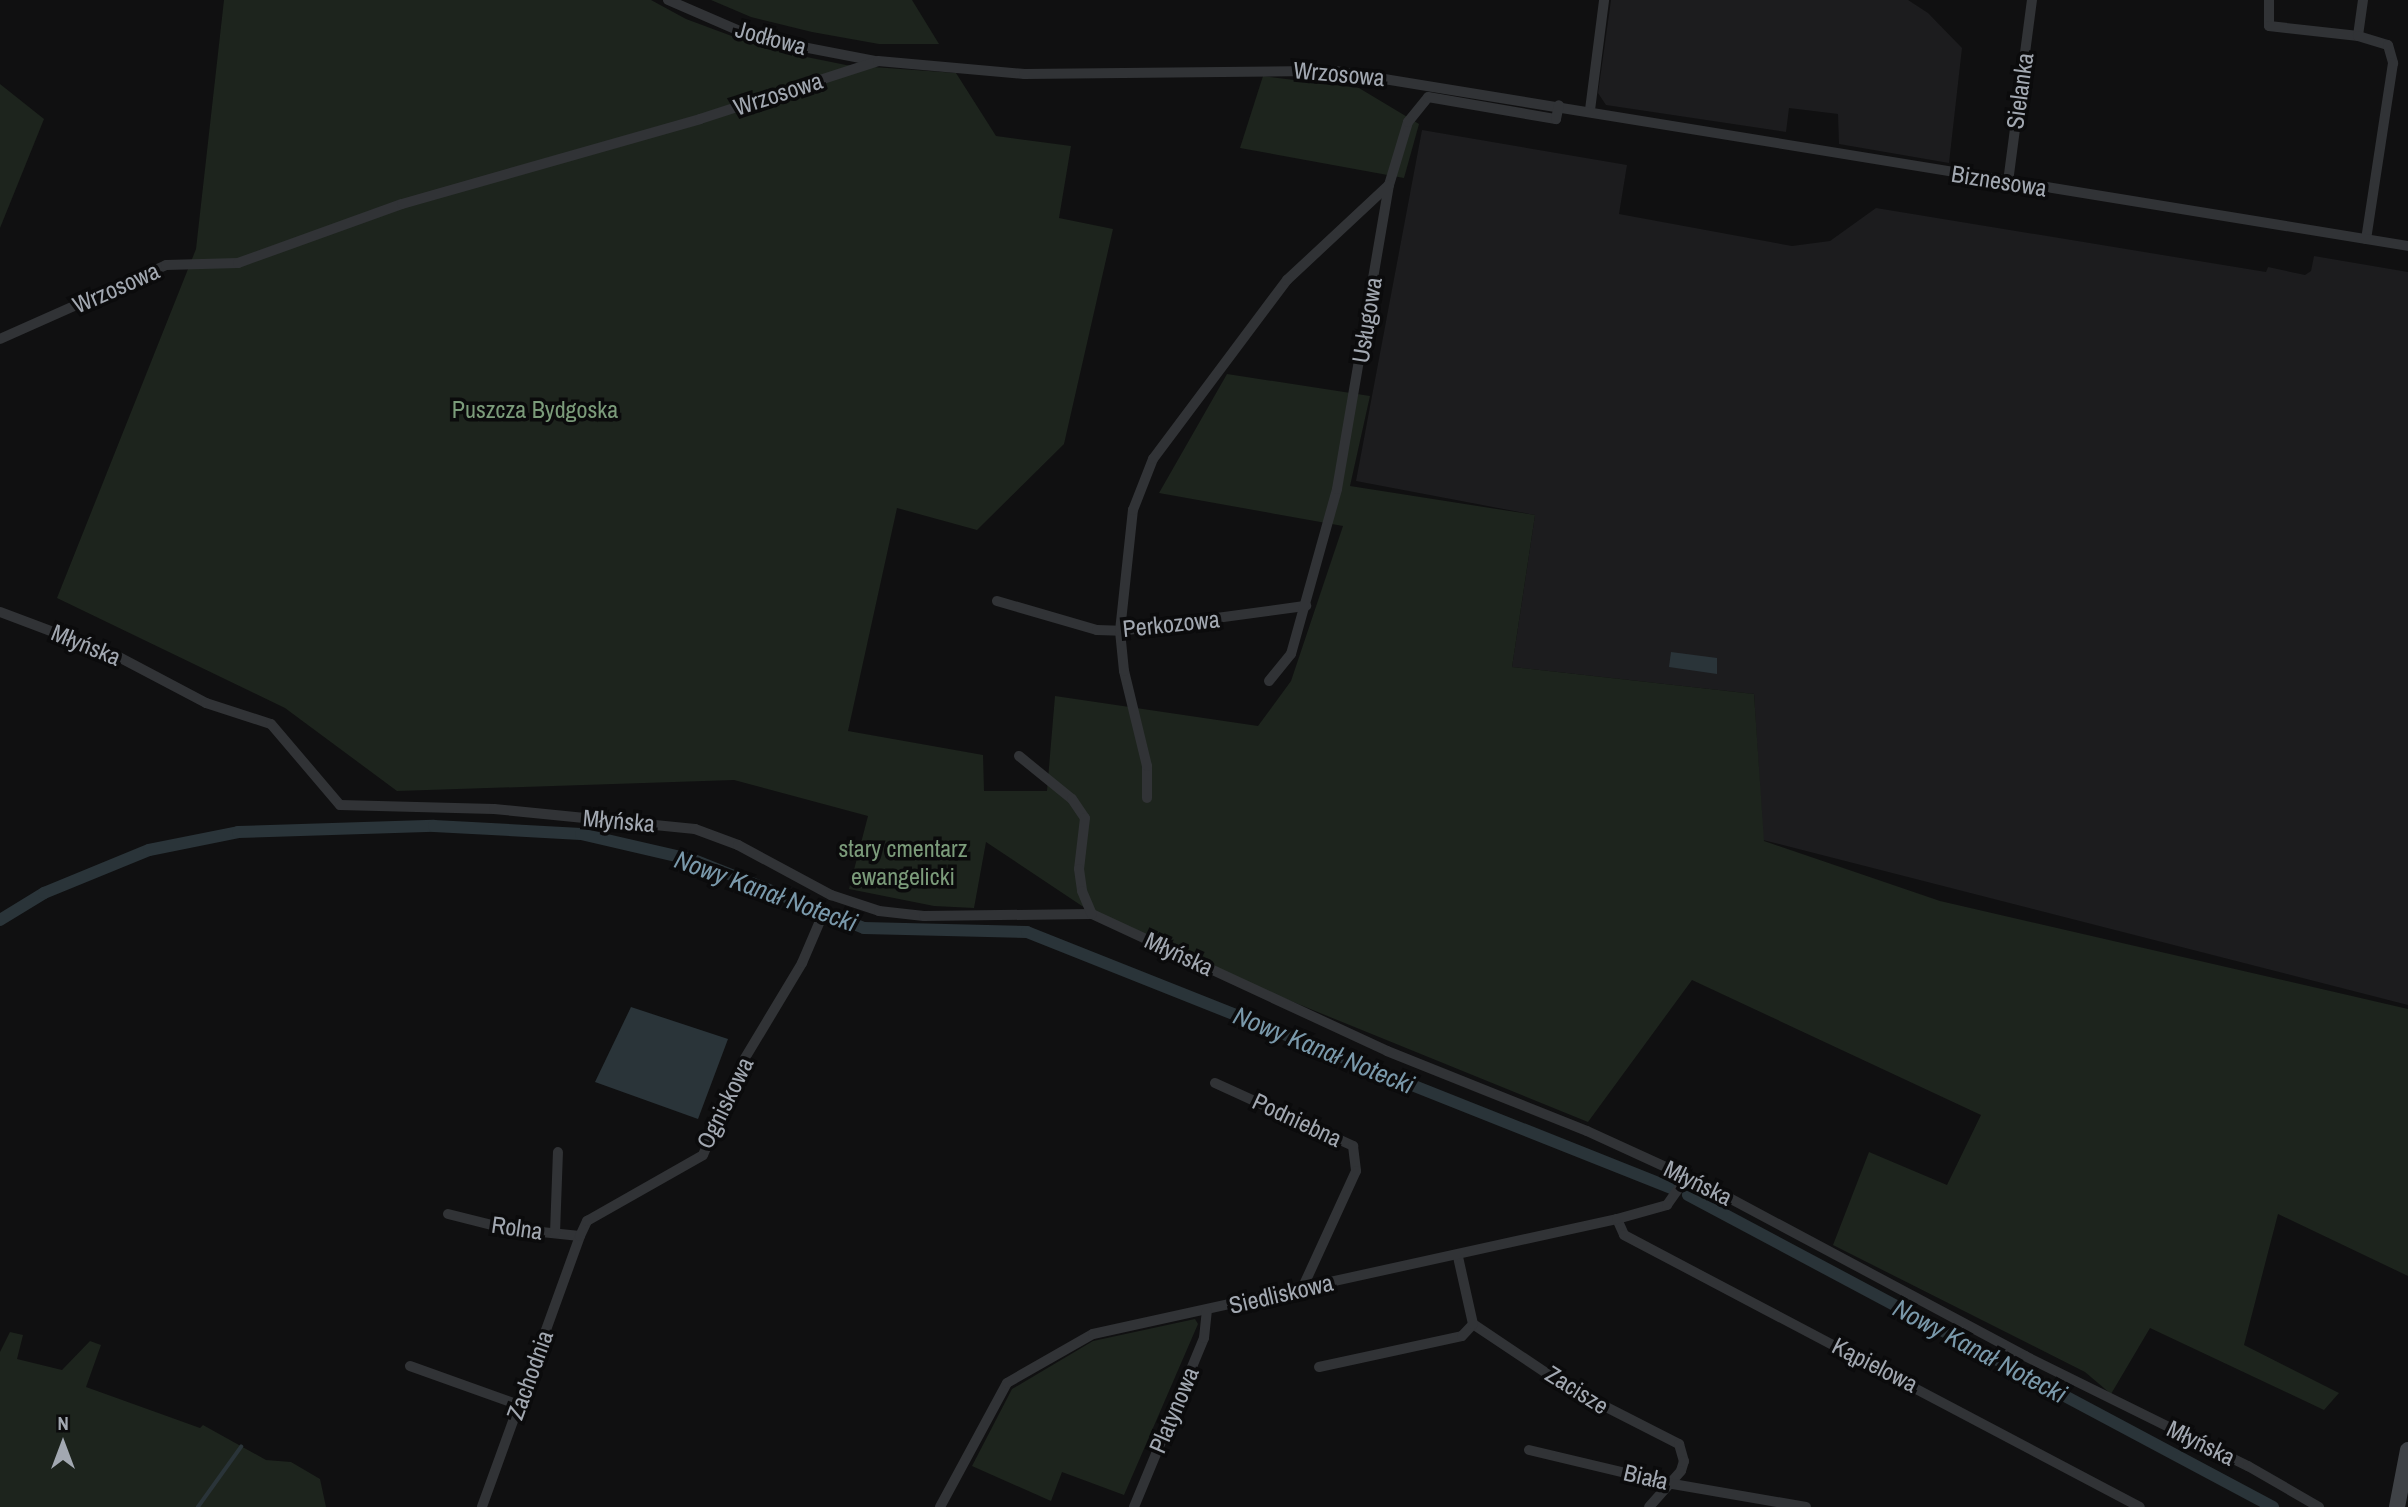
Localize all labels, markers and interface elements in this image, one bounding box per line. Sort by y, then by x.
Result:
street label: Jodłowa [732,15,810,61]
street label: Sielanka [2000,51,2040,131]
street label: Wrzosowa [1292,56,1386,92]
street label: Wrzosowa [730,66,826,122]
street label: Biznesowa [1949,159,2049,203]
street label: Wrzosowa [68,256,164,320]
street label: Usługowa [1346,275,1388,365]
park label: Puszcza Bydgoska [452,396,618,424]
street label: Perkozowa [1121,605,1221,643]
street label: Młyńska [47,618,125,672]
street label: Młyńska [582,804,656,838]
park label: stary cmentarz ewangelicki [838,835,968,891]
water label: Nowy Kanał Notecki [670,844,862,938]
street label: Młyńska [1140,926,1218,982]
water label: Nowy Kanał Notecki [1229,1000,1419,1100]
street label: Ogniskowa [690,1052,760,1154]
street label: Podniebna [1248,1087,1346,1153]
street label: Młyńska [1659,1154,1737,1212]
street label: Rolna [490,1210,544,1246]
street label: Siedliskowa [1226,1268,1336,1320]
water label: Nowy Kanał Notecki [1888,1292,2072,1410]
street label: Zachodnia [501,1326,559,1424]
street label: Kąpielowa [1828,1331,1922,1399]
street label: Zacisze [1540,1360,1614,1420]
street label: Platynowa [1143,1363,1205,1457]
north arrow [28,1409,98,1479]
text: N [57,1410,69,1436]
street label: Młyńska [2162,1414,2240,1472]
street label: Biała [1621,1458,1671,1496]

